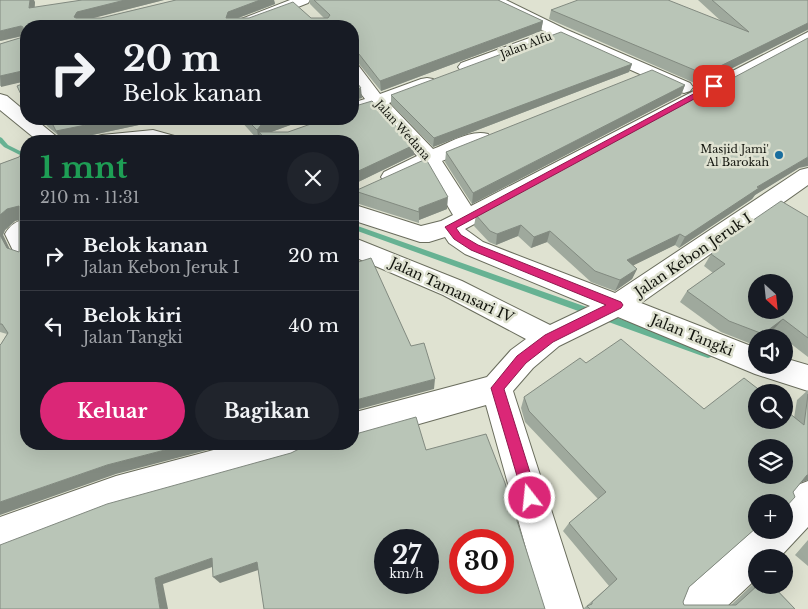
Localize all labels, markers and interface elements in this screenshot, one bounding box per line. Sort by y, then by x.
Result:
street label: Jalan Alfu [496,29,554,62]
text: 20 m [123,37,220,80]
icon: right [40,40,105,105]
pin [693,65,735,107]
icon: arrive [700,72,728,100]
text: Belok kanan [123,80,262,107]
street label: Jalan Wedana [371,96,434,163]
place label: Masjid Jami' Al Barokah [700,142,769,169]
text: 1 mnt [40,149,128,186]
marker: Masjid Jami' Al Barokah [773,149,785,161]
button: close [287,152,339,204]
text: 210 m · 11:31 [40,187,140,207]
street label: Jalan Kebon Jeruk I [630,209,755,302]
text: Belok kanan [83,234,208,257]
icon: right [40,242,68,270]
text: 20 m [288,244,339,267]
street label: Jalan Tamansari IV [385,253,518,327]
text: Jalan Kebon Jeruk I [83,257,239,277]
north arrow [748,274,792,319]
map controls [748,274,793,594]
text: Belok kiri [83,304,182,327]
street label: Jalan Tangki [646,310,736,360]
icon: left [40,312,68,340]
text: 40 m [288,314,339,337]
text: Jalan Tangki [83,327,183,347]
button: sound [748,329,793,374]
button: Keluar [40,382,185,440]
button: Bagikan [195,382,339,440]
button: search [748,384,793,429]
button: layers [748,439,793,484]
position arrow [503,471,555,523]
button: + [748,494,793,539]
speed limit sign: 30 [449,529,514,594]
text: 27 [392,540,421,571]
button: − [748,549,793,594]
text: km/h [389,566,424,581]

